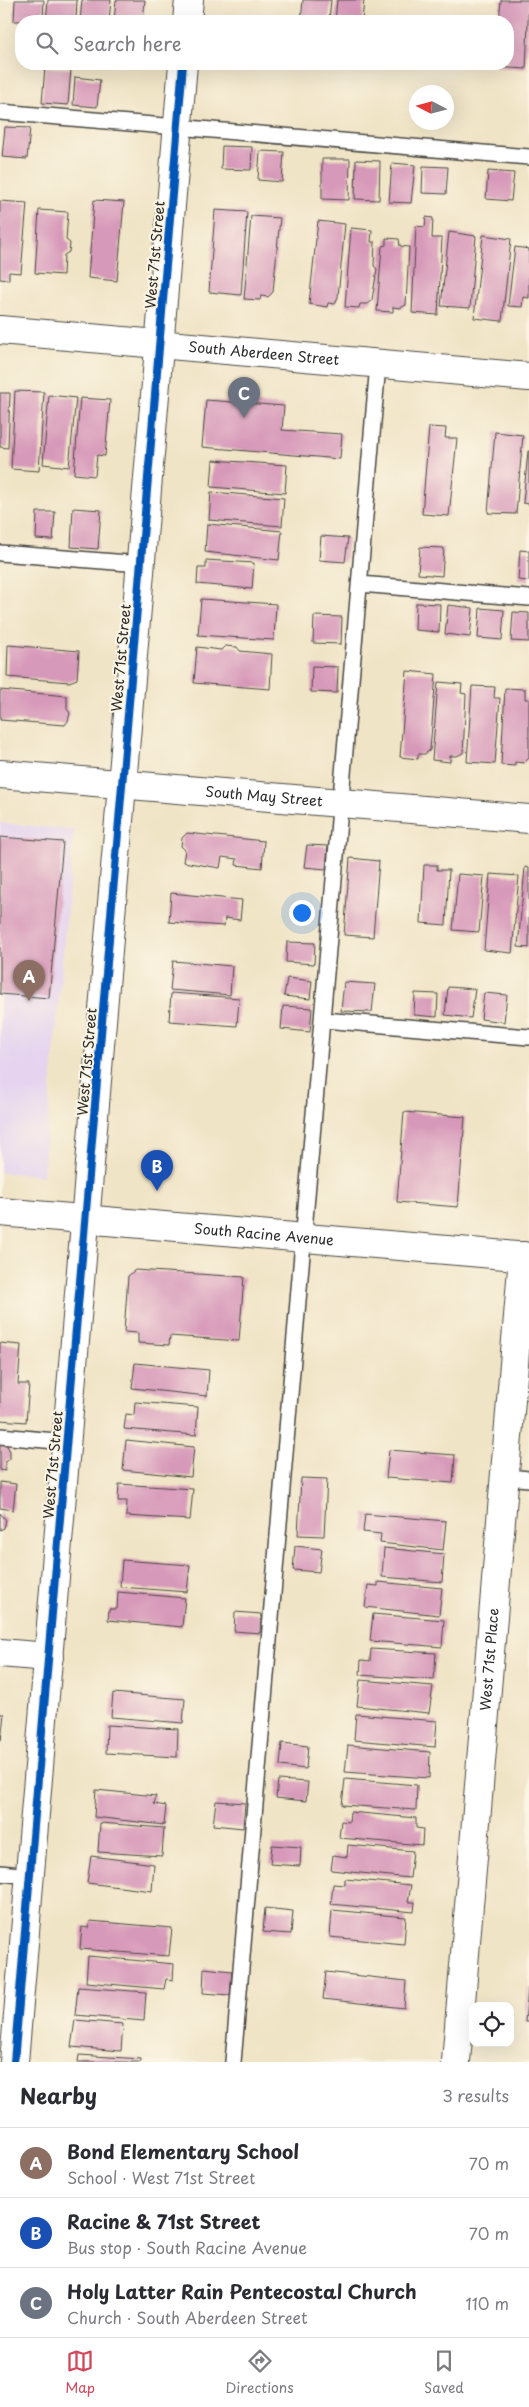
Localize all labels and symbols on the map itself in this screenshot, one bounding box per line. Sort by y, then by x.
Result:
north arrow [409,85,454,130]
street label: West 71st Street [139,200,170,310]
street label: South Aberdeen Street [188,336,340,370]
pin: C [228,377,260,418]
street label: West 71st Street [105,603,136,713]
street label: South May Street [205,781,324,811]
your location [289,900,315,926]
pin: A [13,960,45,1001]
street label: West 71st Street [71,1007,102,1117]
pin: B [141,1150,173,1191]
street label: South Racine Avenue [193,1218,335,1250]
street label: West 71st Street [37,1410,68,1520]
street label: West 71st Place [474,1607,504,1712]

